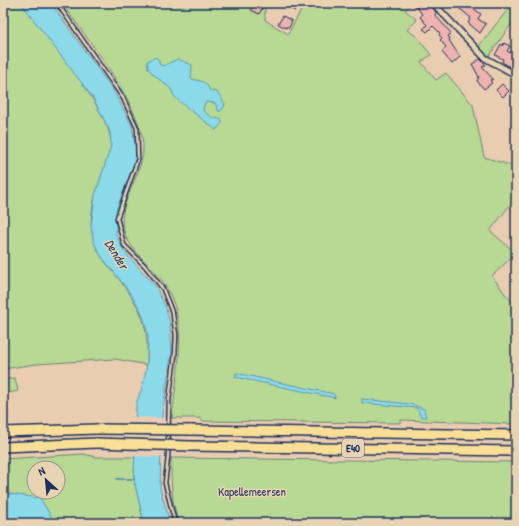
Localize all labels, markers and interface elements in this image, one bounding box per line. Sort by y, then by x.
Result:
water label: Dender [101,235,134,274]
road number: E40 [342,439,364,457]
north arrow [26,460,66,500]
text: N [36,463,47,479]
park label: Kapellemeersen [218,483,286,500]

